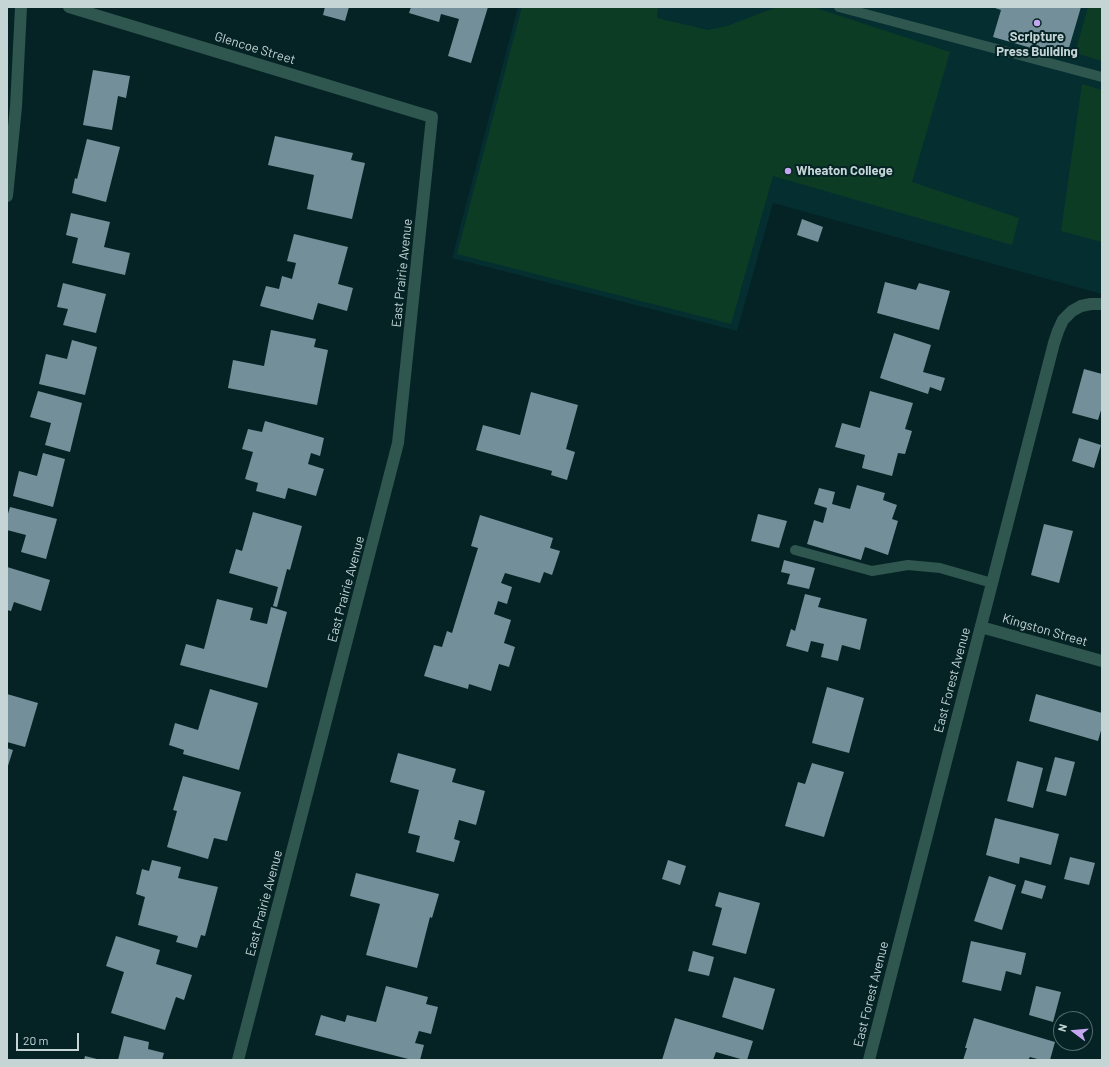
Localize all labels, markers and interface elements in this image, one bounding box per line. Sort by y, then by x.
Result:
marker: Scripture Press Building [1032,18,1042,28]
street label: Glencoe Street [213,28,297,68]
place label: Scripture Press Building [996,29,1078,60]
place label: Wheaton College [796,163,893,179]
marker: Wheaton College [783,166,793,176]
street label: East Prairie Avenue [389,218,415,328]
street label: East Prairie Avenue [324,534,368,644]
street label: Kingston Street [1001,610,1089,650]
street label: East Forest Avenue [930,626,974,734]
street label: East Prairie Avenue [242,848,286,958]
street label: East Forest Avenue [850,940,892,1048]
north arrow [1053,1011,1093,1051]
text: N [1055,1023,1069,1033]
scale bar [18,1025,81,1051]
text: 20 m [23,1033,49,1047]

